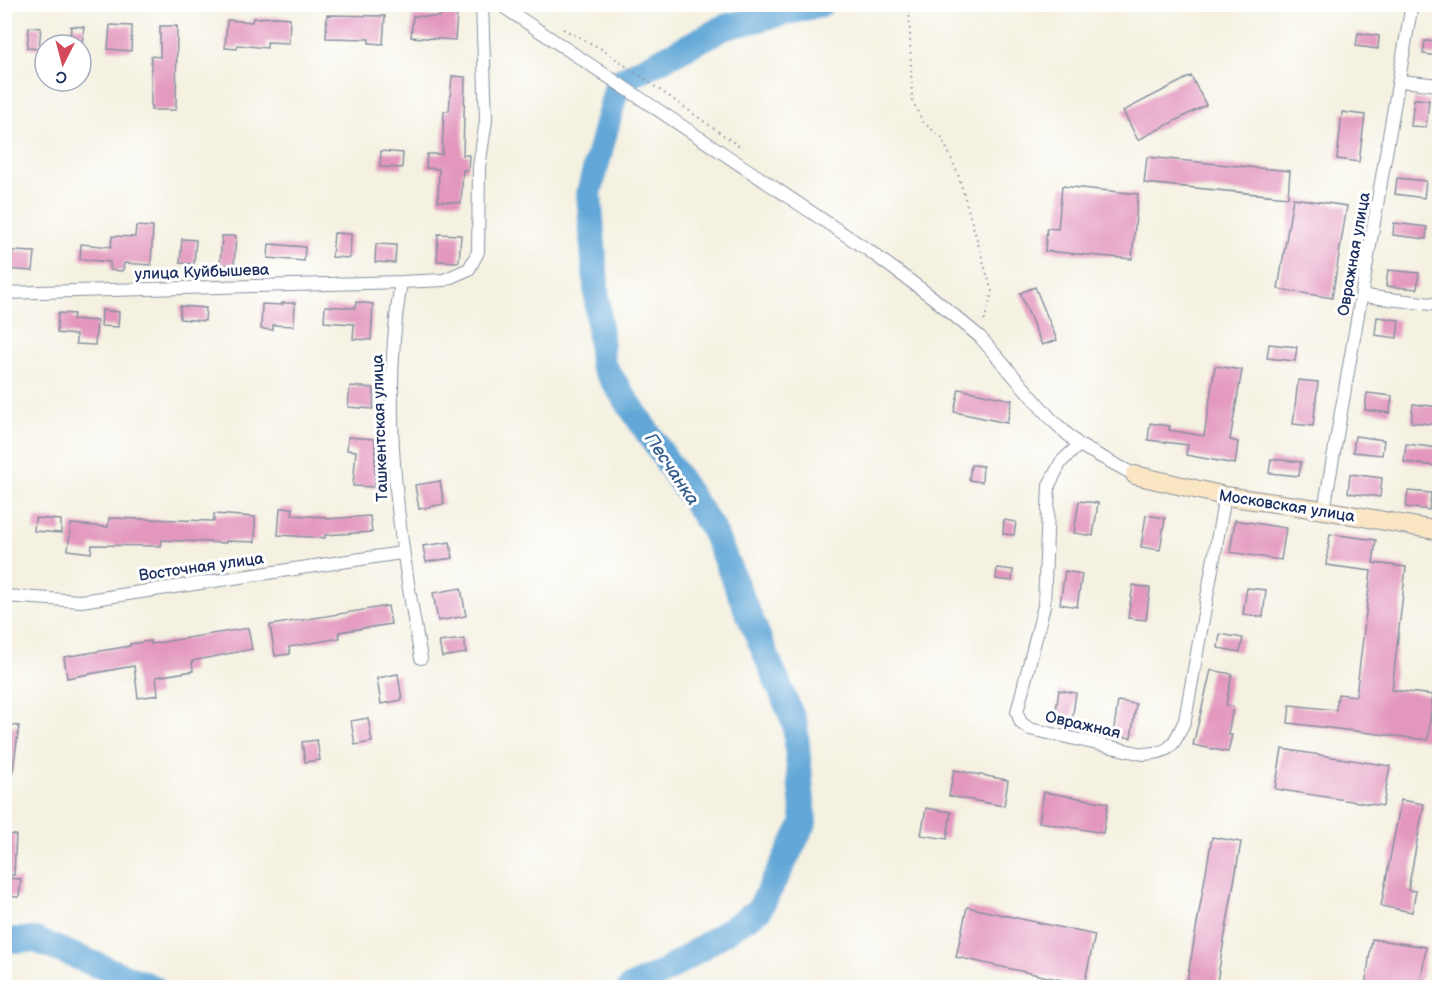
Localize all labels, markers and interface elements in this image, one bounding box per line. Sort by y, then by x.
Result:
north arrow [33,33,93,93]
text: С [55,66,68,86]
street label: Овражная улица [1334,190,1375,318]
street label: улица Куйбышева [134,261,270,284]
street label: Ташкентская улица [368,353,393,502]
water label: Песчанка [640,429,703,509]
street label: Московская улица [1217,486,1357,527]
street label: Восточная улица [137,549,265,586]
street label: Овражная [1043,708,1122,743]

